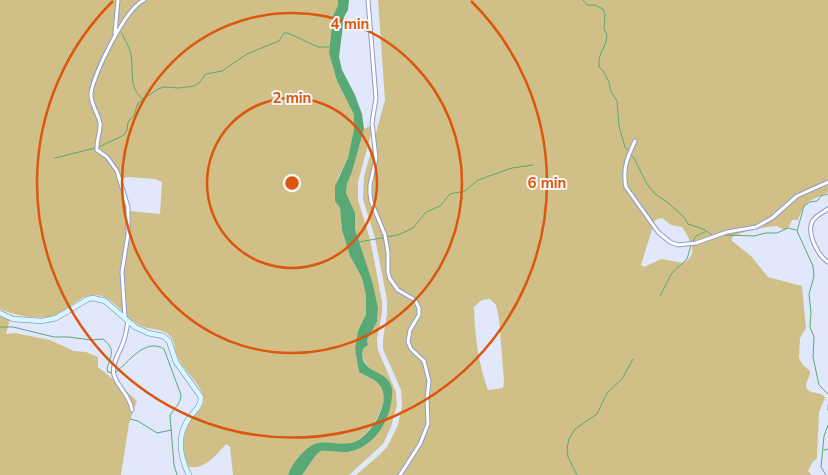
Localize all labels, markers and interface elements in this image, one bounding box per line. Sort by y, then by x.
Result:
text: 4 min [331,14,369,34]
text: 2 min [273,88,311,108]
text: 6 min [528,173,566,193]
centre of rings [283,174,301,192]

